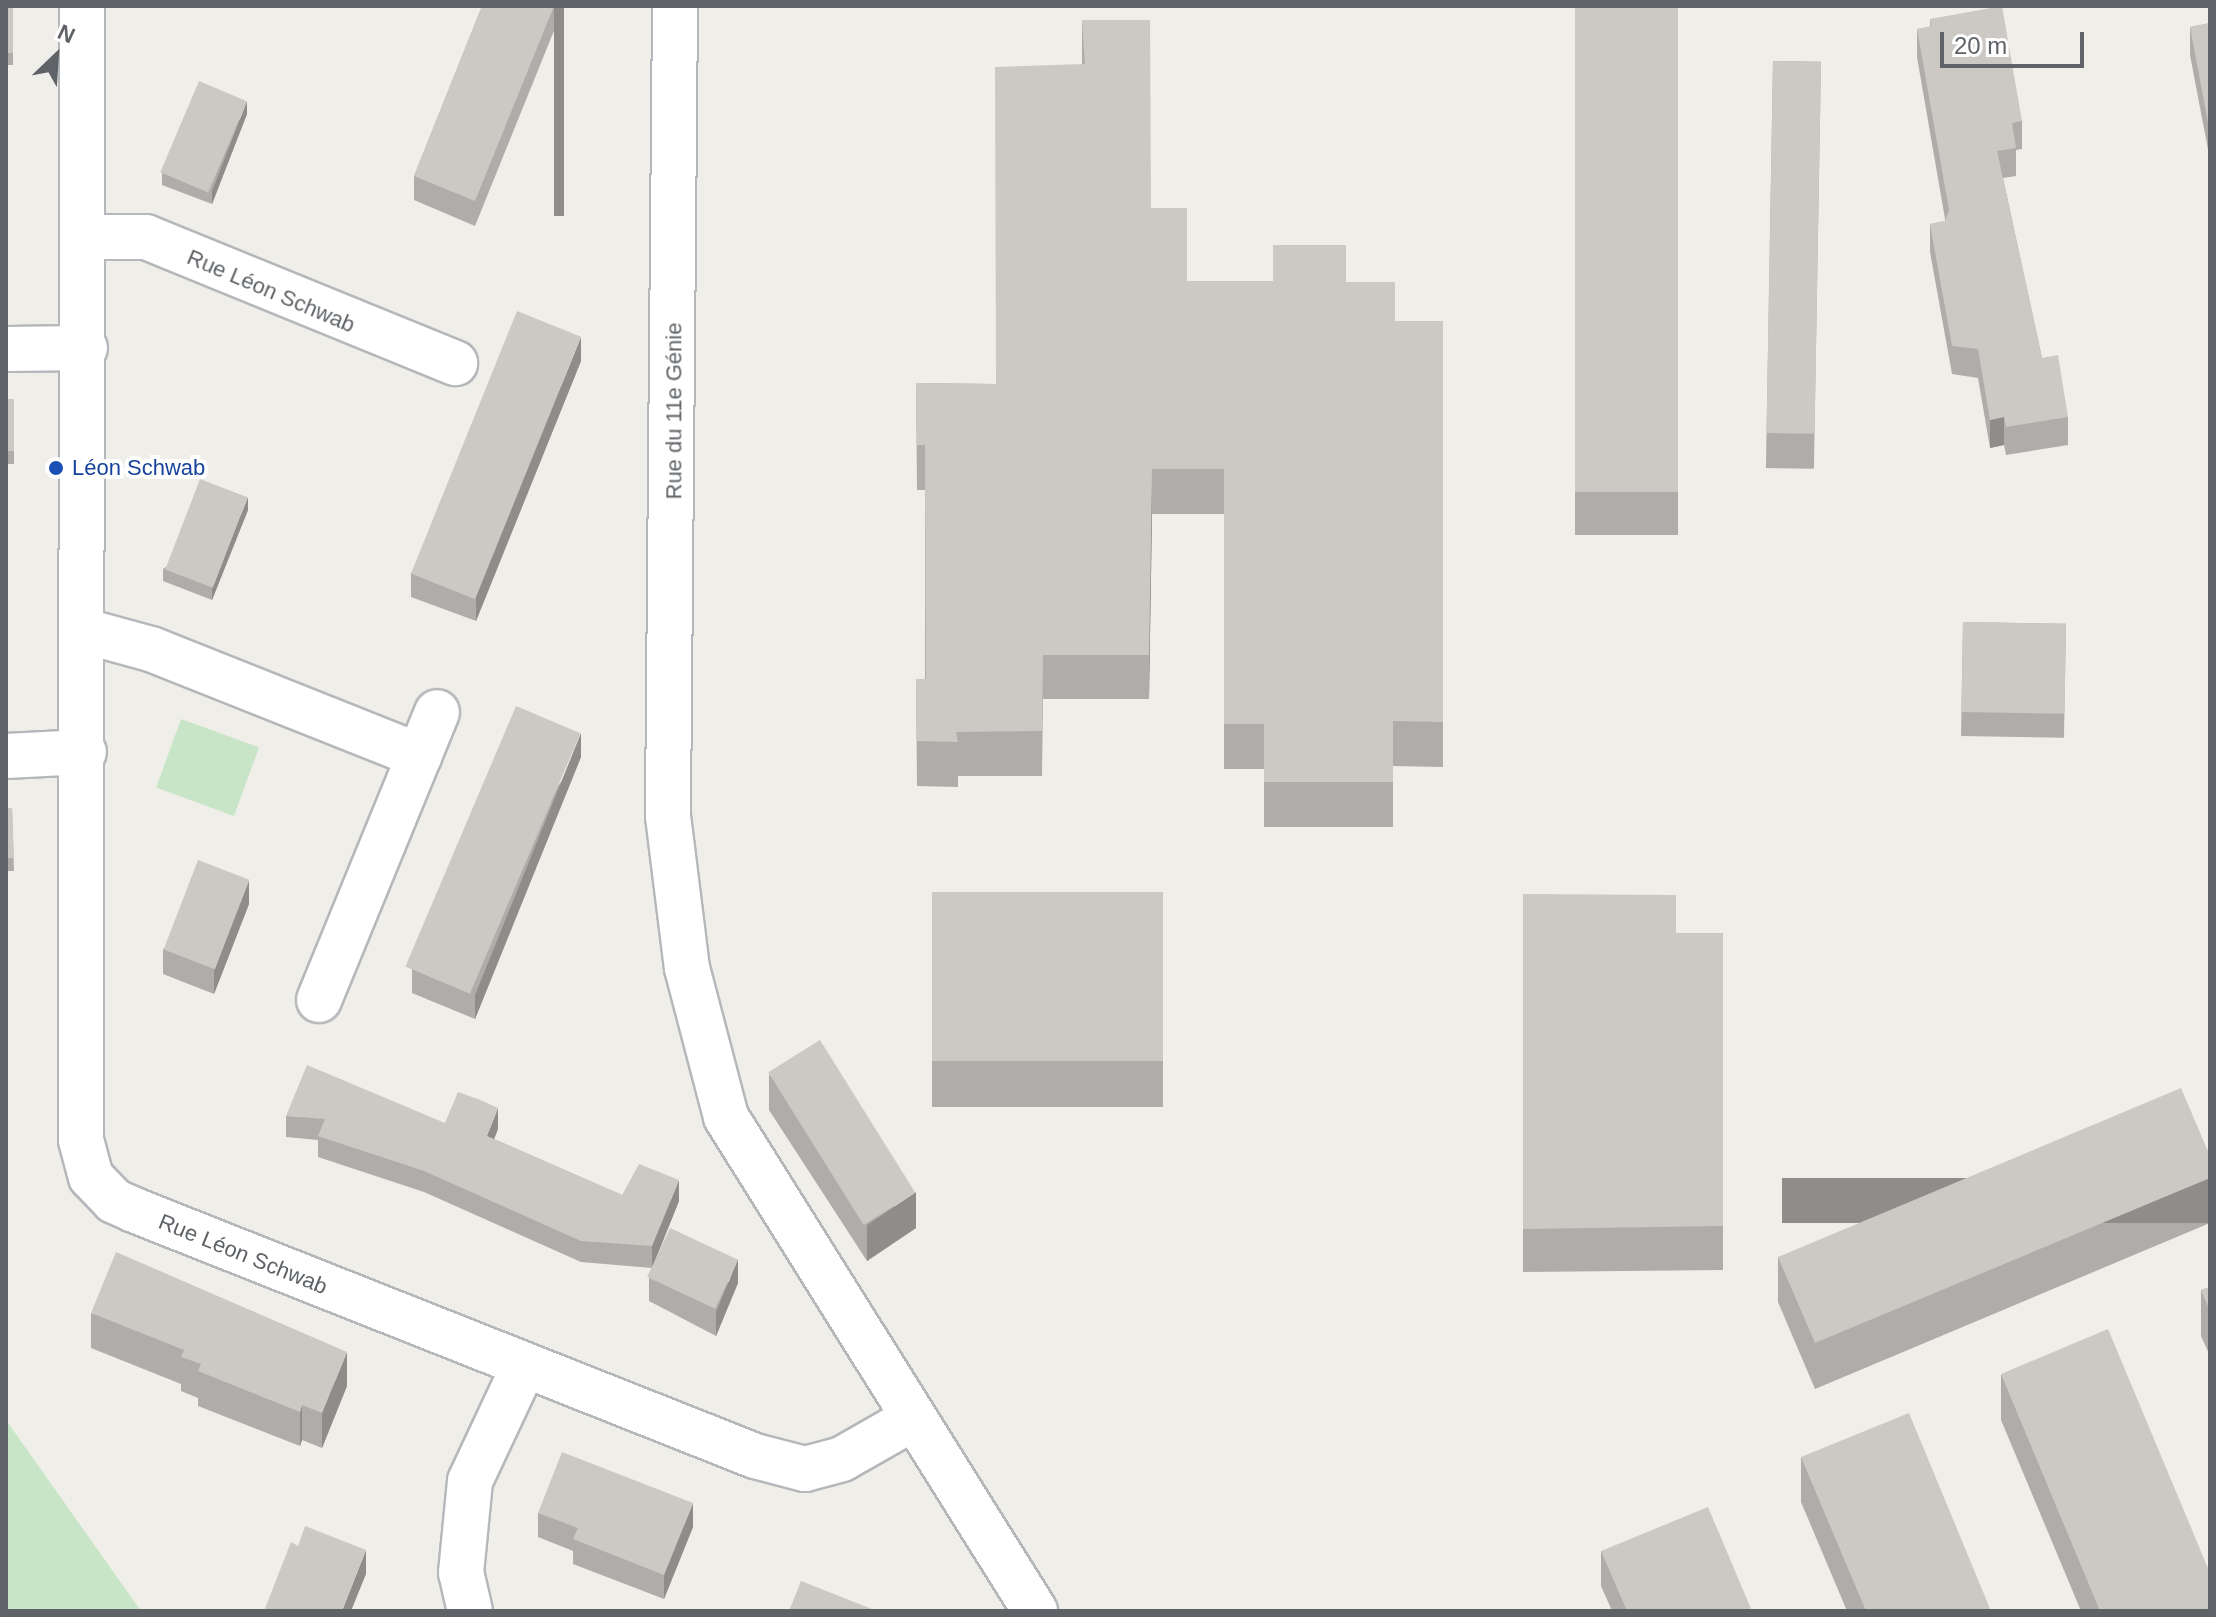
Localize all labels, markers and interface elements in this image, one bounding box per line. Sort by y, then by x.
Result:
north arrow [16,16,96,96]
scale bar [1944,16,2088,66]
text: N [54,19,79,48]
text: 20 m [1954,32,2007,59]
street label: Rue Léon Schwab [183,244,359,338]
street label: Rue du 11e Génie [661,323,687,499]
place label: Léon Schwab [72,455,205,481]
marker: Léon Schwab [47,459,65,477]
street label: Rue Léon Schwab [155,1208,331,1300]

